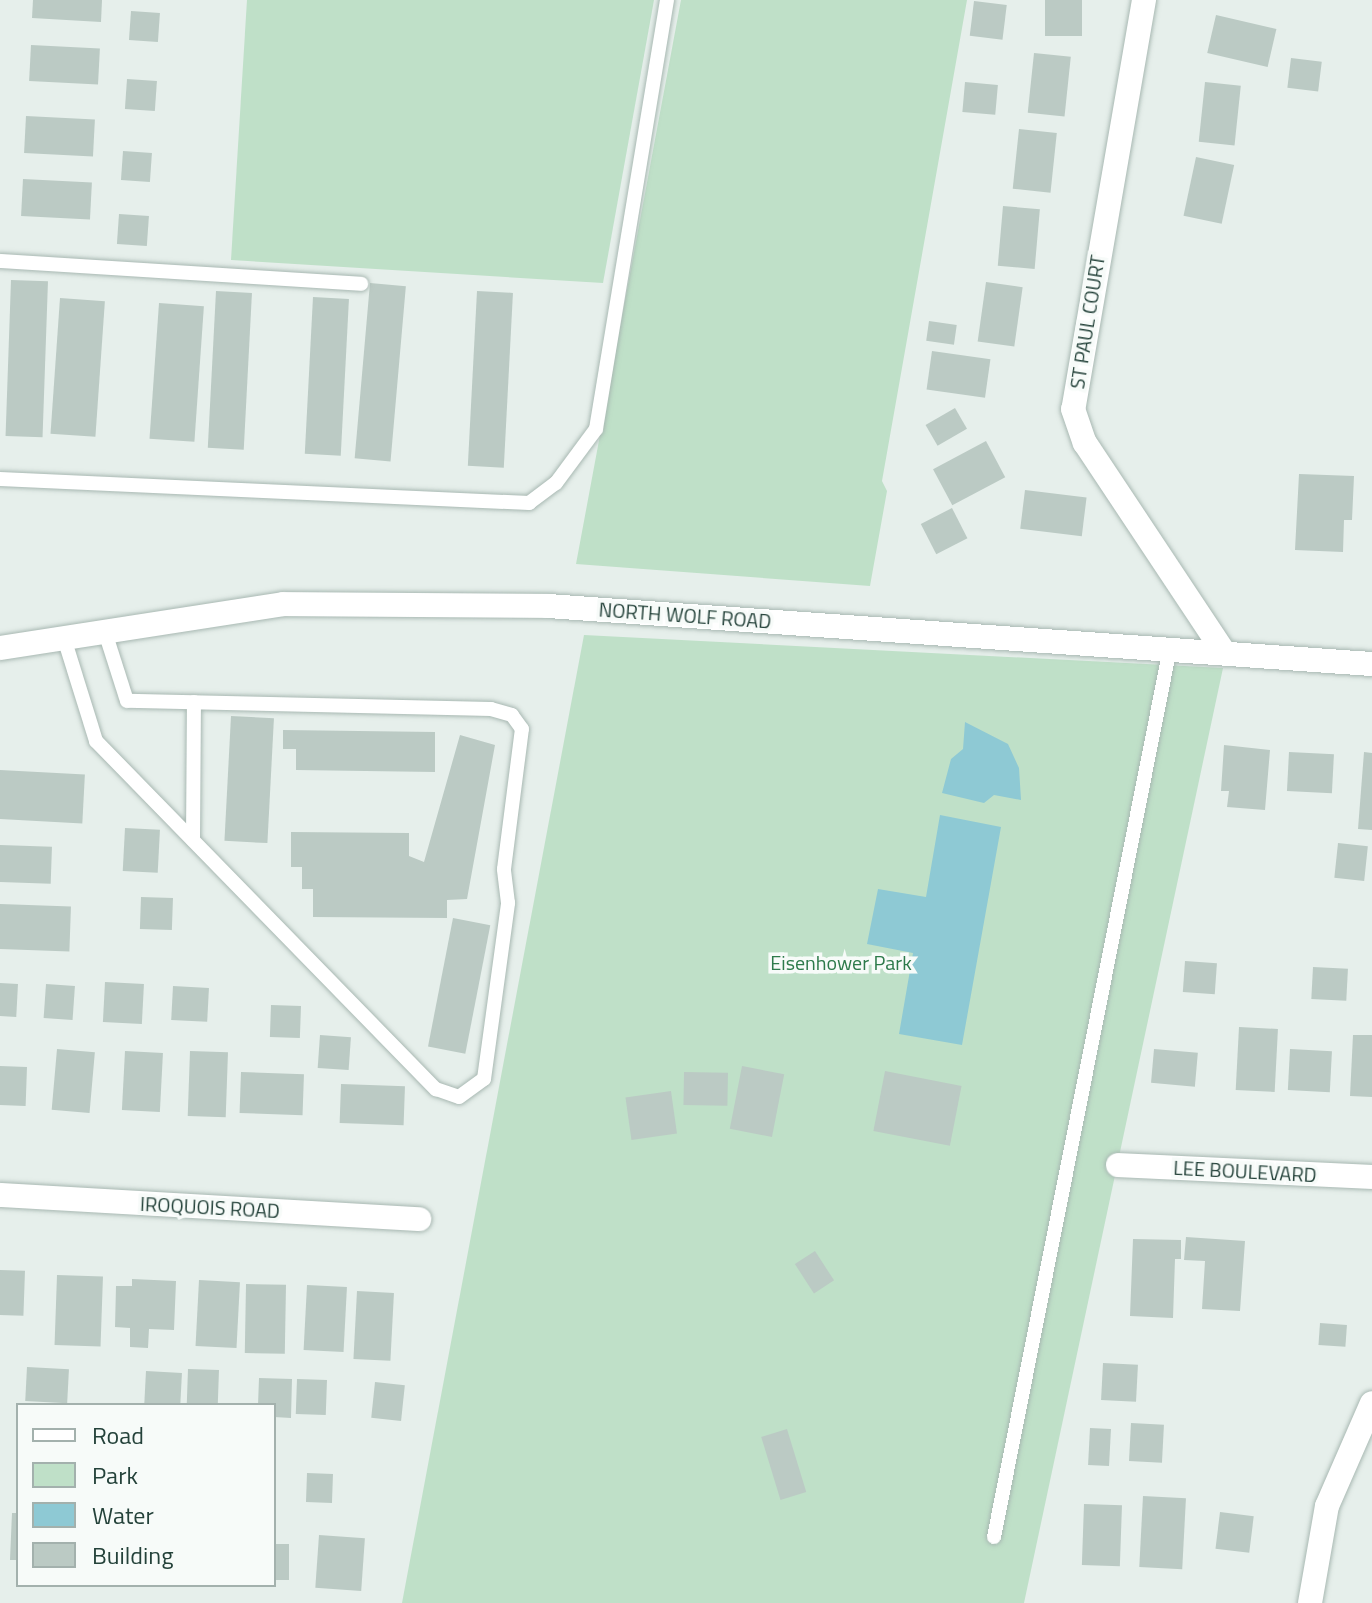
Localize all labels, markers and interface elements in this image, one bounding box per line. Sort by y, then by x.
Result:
street label: ST PAUL COURT [1065,253,1109,391]
street label: NORTH WOLF ROAD [598,597,772,633]
park label: Eisenhower Park [770,950,912,974]
street label: LEE BOULEVARD [1173,1155,1317,1187]
street label: IROQUOIS ROAD [139,1191,281,1223]
legend [16,1403,276,1587]
text: Road [92,1417,144,1453]
text: Park [92,1457,138,1493]
text: Water [92,1497,154,1533]
text: Building [92,1537,174,1573]

